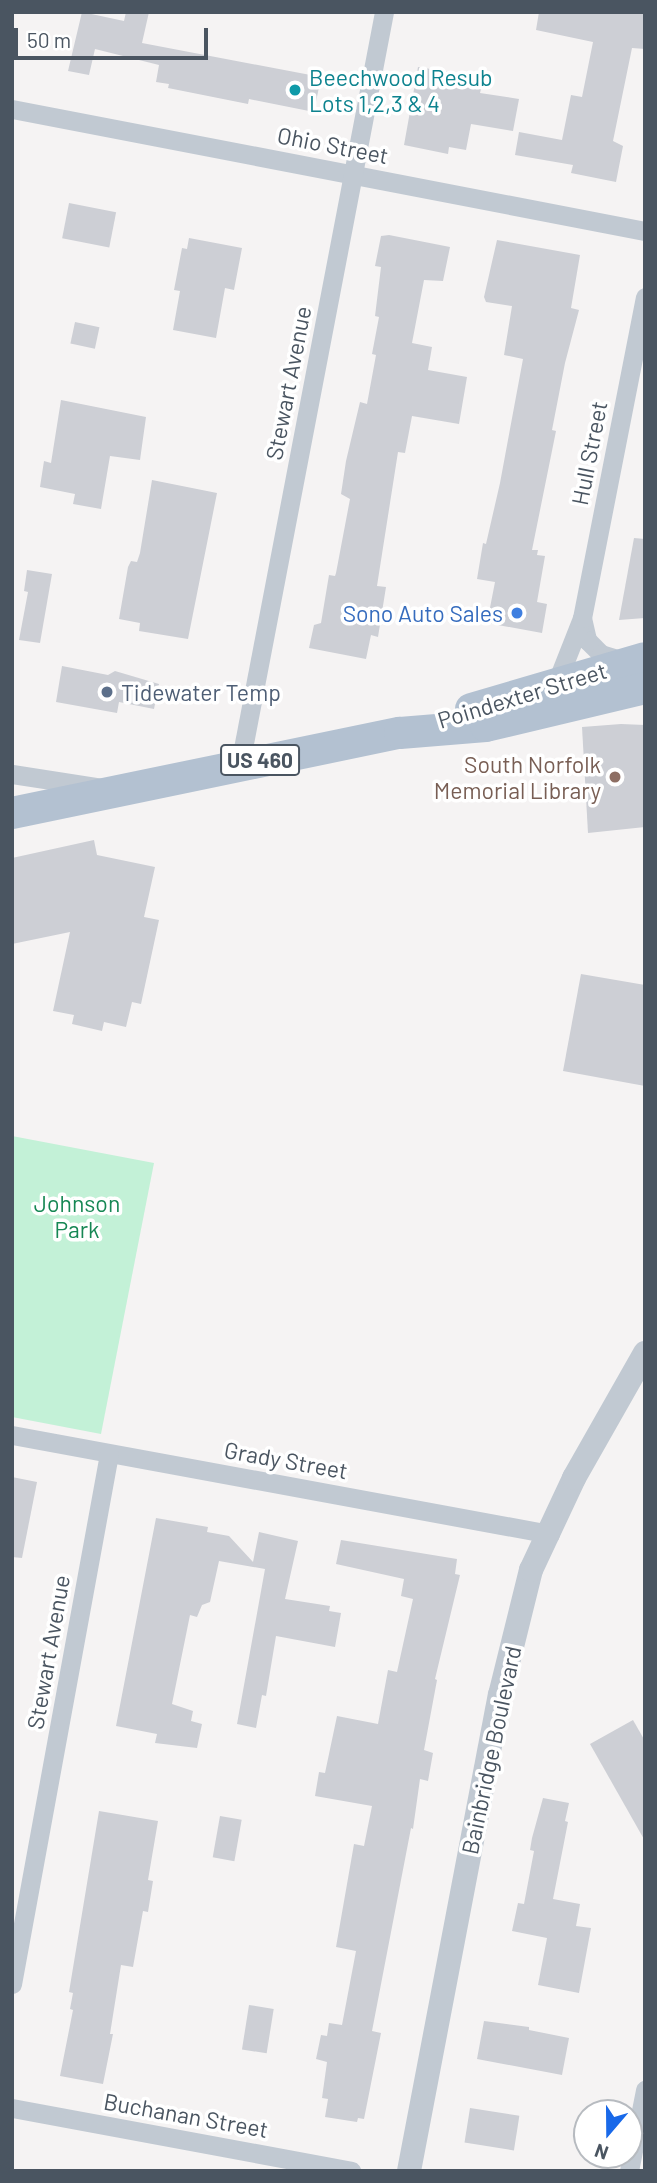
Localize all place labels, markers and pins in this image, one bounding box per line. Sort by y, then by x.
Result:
place label: Beechwood Resub Lots 1,2,3 & 4 [309,63,493,117]
marker: Beechwood Resub Lots 1,2,3 & 4 [287,82,303,98]
place label: Sono Auto Sales [343,599,503,627]
marker: Sono Auto Sales [509,605,525,621]
place label: Tidewater Temp [121,678,281,706]
marker: Tidewater Temp [99,684,115,700]
place label: South Norfolk Memorial Library [434,750,601,804]
marker: South Norfolk Memorial Library [607,769,623,785]

